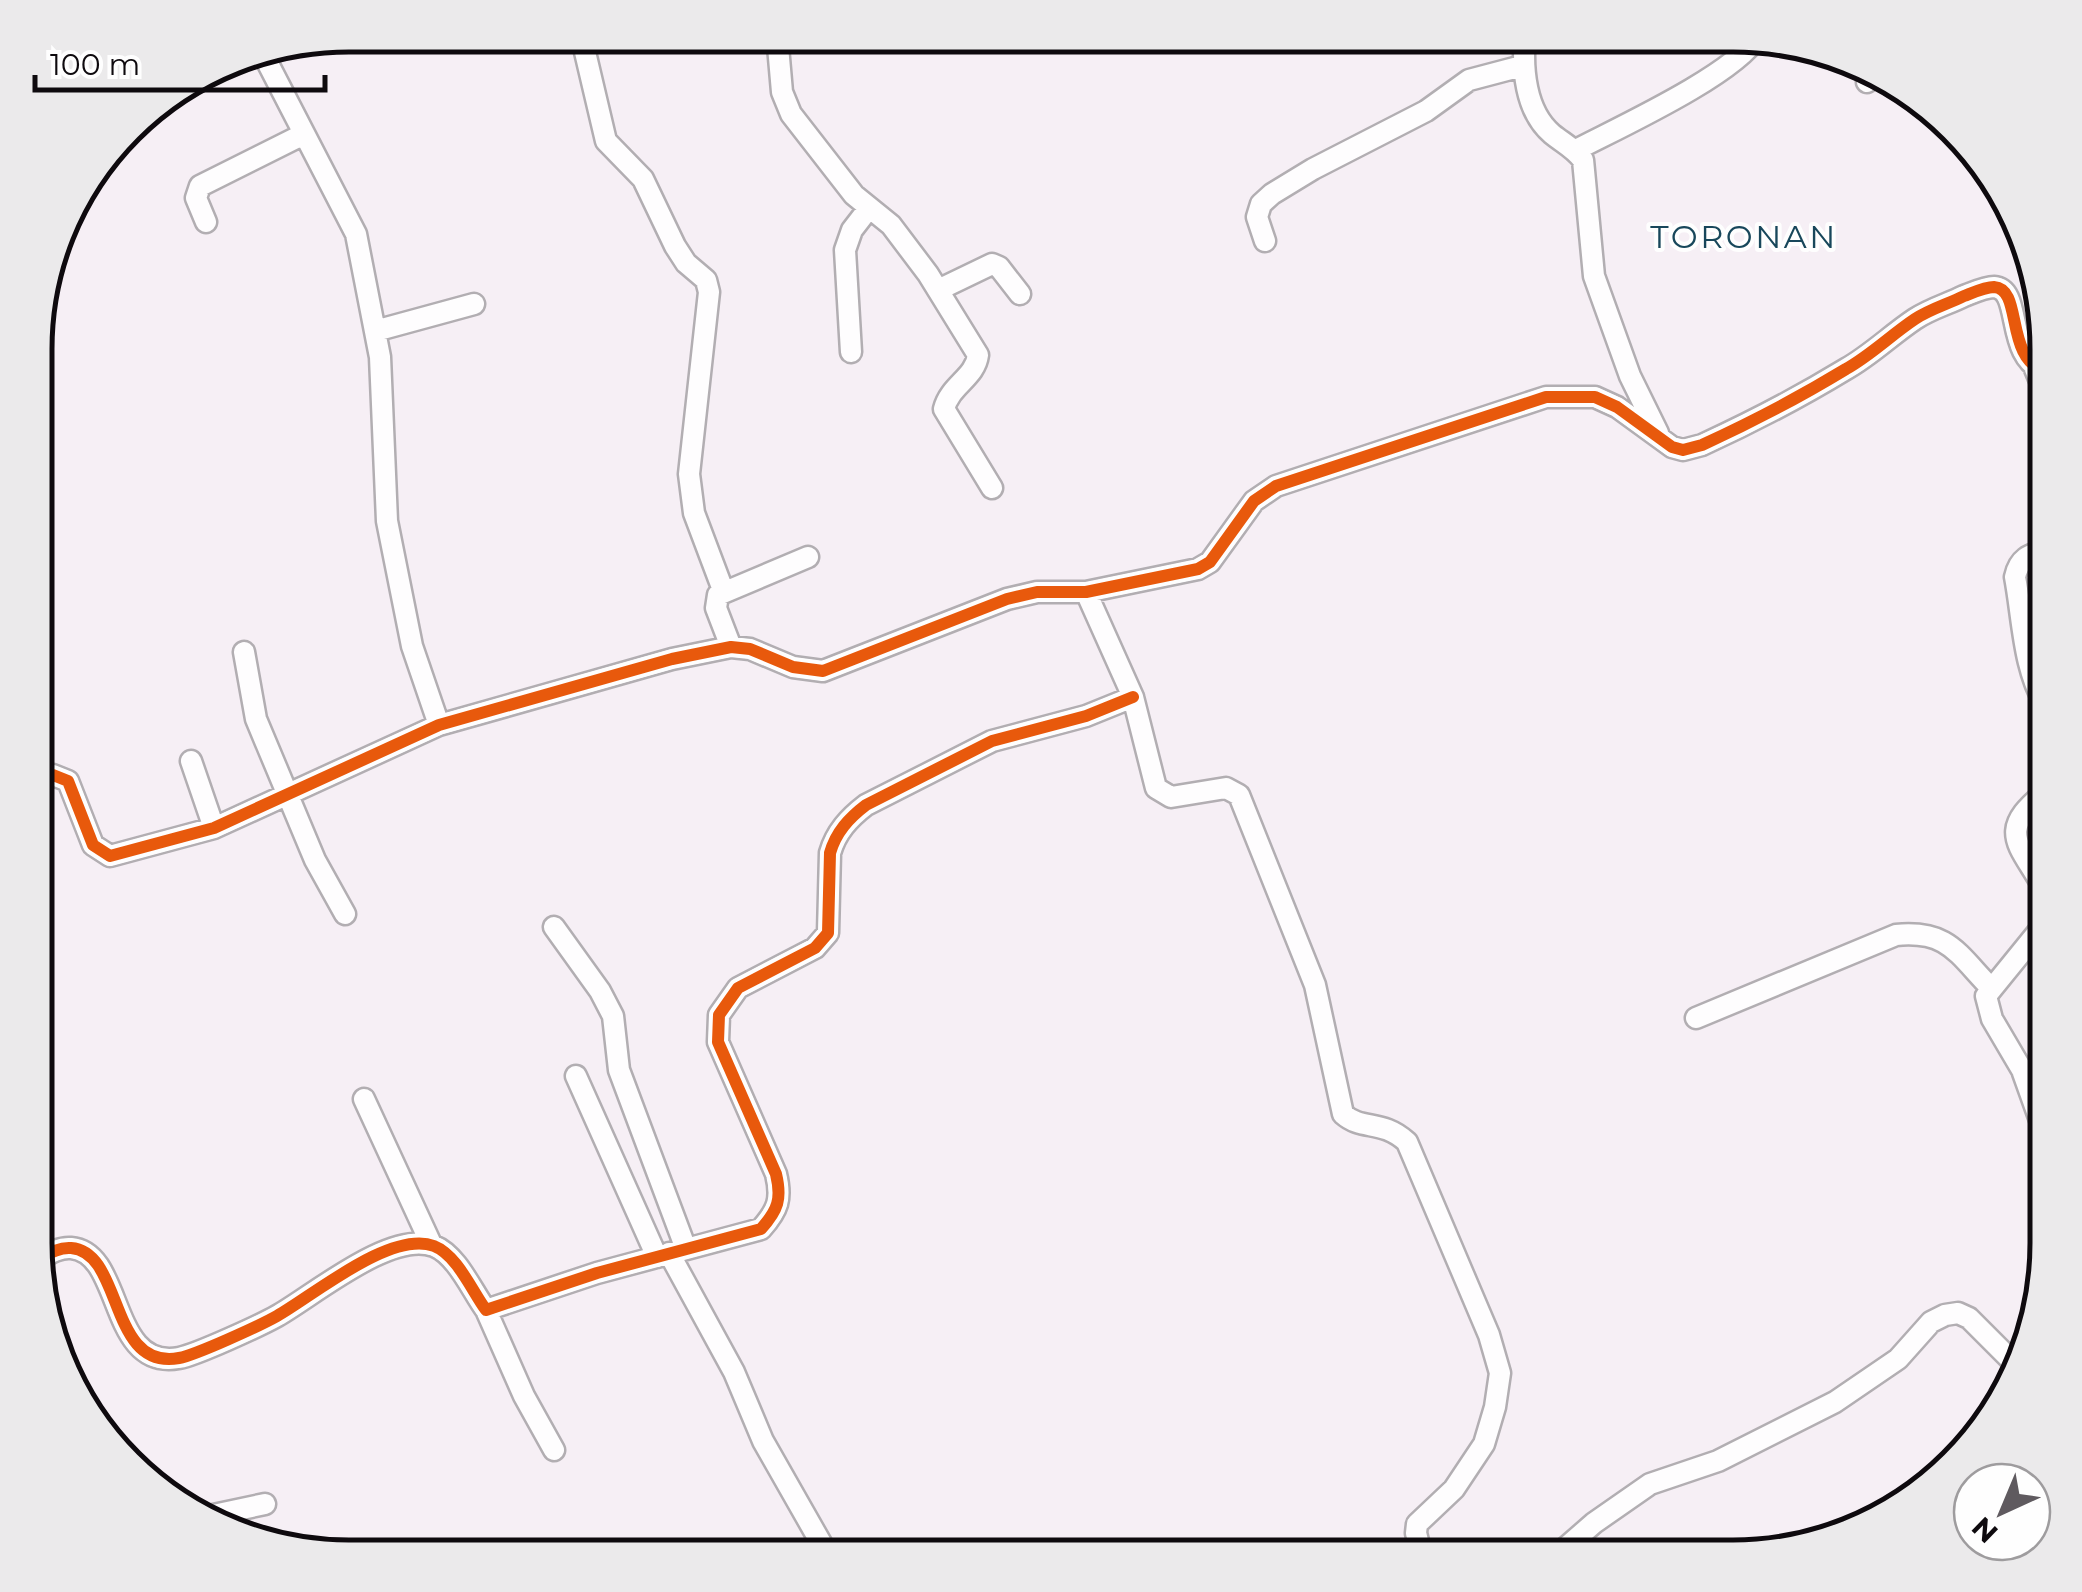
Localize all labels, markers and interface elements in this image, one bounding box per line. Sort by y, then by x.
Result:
scale bar [35,30,325,92]
text: 100 m [50,46,140,83]
district label: TORONAN [1650,217,1838,256]
north arrow [1952,1462,2052,1562]
text: N [1965,1510,2005,1550]

